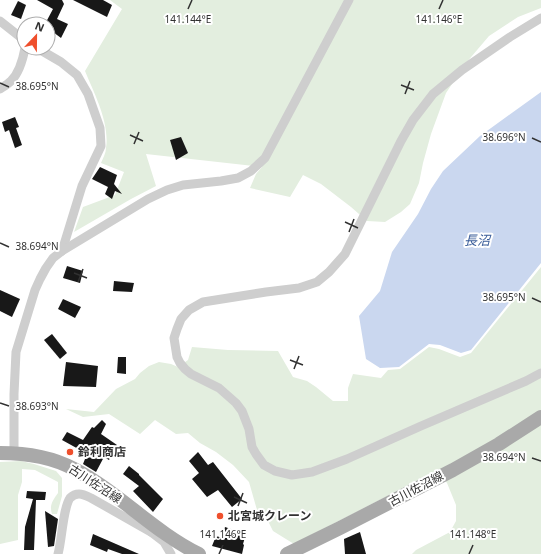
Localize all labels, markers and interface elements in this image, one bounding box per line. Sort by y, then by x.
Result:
text: 141.144°E [165,12,211,26]
text: 141.146°E [416,12,462,26]
north arrow [16,16,56,56]
text: N [33,18,47,35]
text: 38.695°N [15,79,59,93]
text: 38.696°N [482,130,526,144]
water label: 長沼 [464,231,492,249]
text: 38.694°N [15,239,59,253]
text: 38.695°N [482,290,526,304]
text: 38.693°N [15,399,59,413]
place label: 鈴利商店 [77,443,126,460]
marker: 鈴利商店 [65,447,75,457]
text: 38.694°N [482,450,526,464]
street label: 古川佐沼線 [65,460,125,507]
street label: 古川佐沼線 [385,467,446,510]
place label: 北宮城クレーン [228,507,311,524]
marker: 北宮城クレーン [215,511,225,521]
text: 141.146°E [200,527,246,541]
text: 141.148°E [450,527,496,541]

